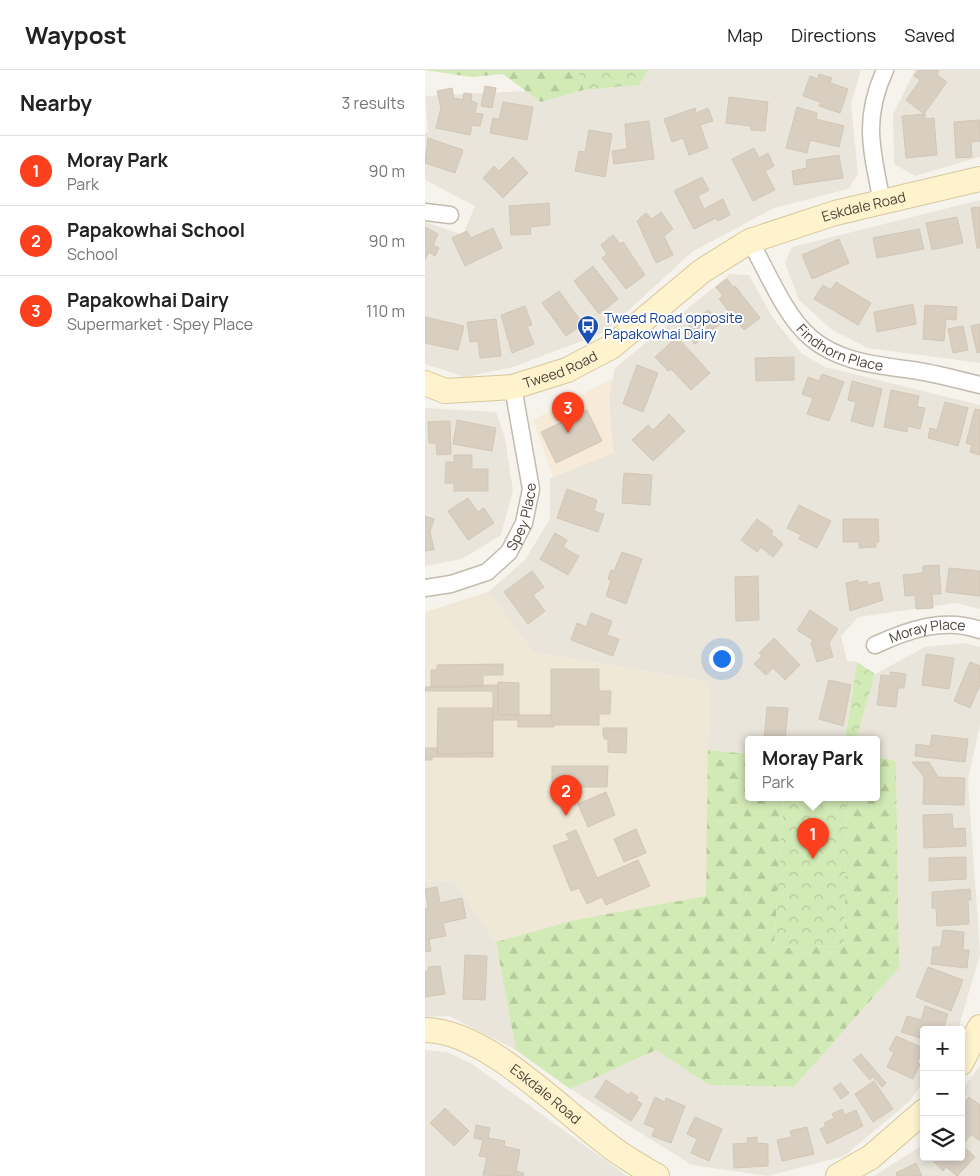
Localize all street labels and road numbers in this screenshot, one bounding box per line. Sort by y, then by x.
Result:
street label: Eskdale Road [819,187,907,226]
street label: Findhorn Place [793,319,885,375]
street label: Tweed Road [521,346,600,392]
street label: Spey Place [501,482,540,554]
street label: Moray Place [886,615,967,647]
street label: Eskdale Road [507,1059,585,1128]

